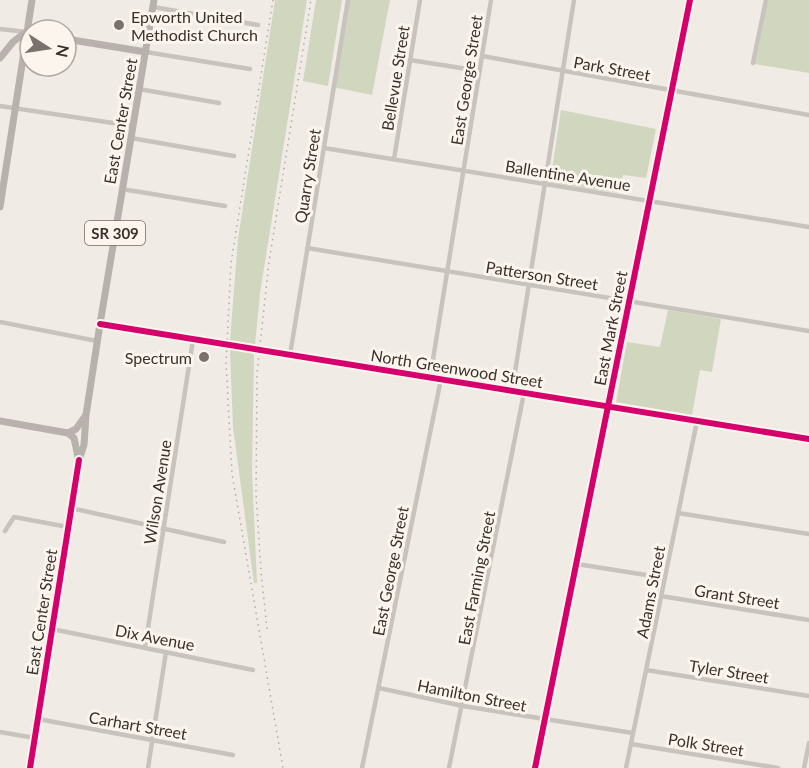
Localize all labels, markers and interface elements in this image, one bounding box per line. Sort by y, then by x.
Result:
place label: Epworth United Methodist Church [131,7,258,44]
street label: East George Street [446,13,486,146]
north arrow [18,18,78,78]
marker: Epworth United Methodist Church [112,18,126,32]
street label: Bellevue Street [377,24,413,132]
text: N [53,43,74,59]
street label: Park Street [572,52,652,84]
street label: East Center Street [100,56,140,185]
street label: Quarry Street [290,127,324,225]
street label: Ballentine Avenue [504,156,632,194]
road number: SR 309 [85,221,145,245]
street label: Patterson Street [484,257,600,293]
street label: East Mark Street [590,269,630,387]
street label: North Greenwood Street [369,345,545,391]
place label: Spectrum [125,348,192,367]
marker: Spectrum [197,350,211,364]
street label: Wilson Avenue [139,438,175,546]
street label: East George Street [368,504,412,637]
street label: East Farming Street [454,509,498,647]
street label: Adams Street [632,544,668,640]
street label: East Center Street [22,547,60,676]
street label: Grant Street [693,580,781,612]
street label: Dix Avenue [114,620,196,654]
street label: Tyler Street [688,655,770,687]
street label: Hamilton Street [416,675,528,715]
street label: Carhart Street [88,707,189,743]
street label: Polk Street [667,729,745,759]

